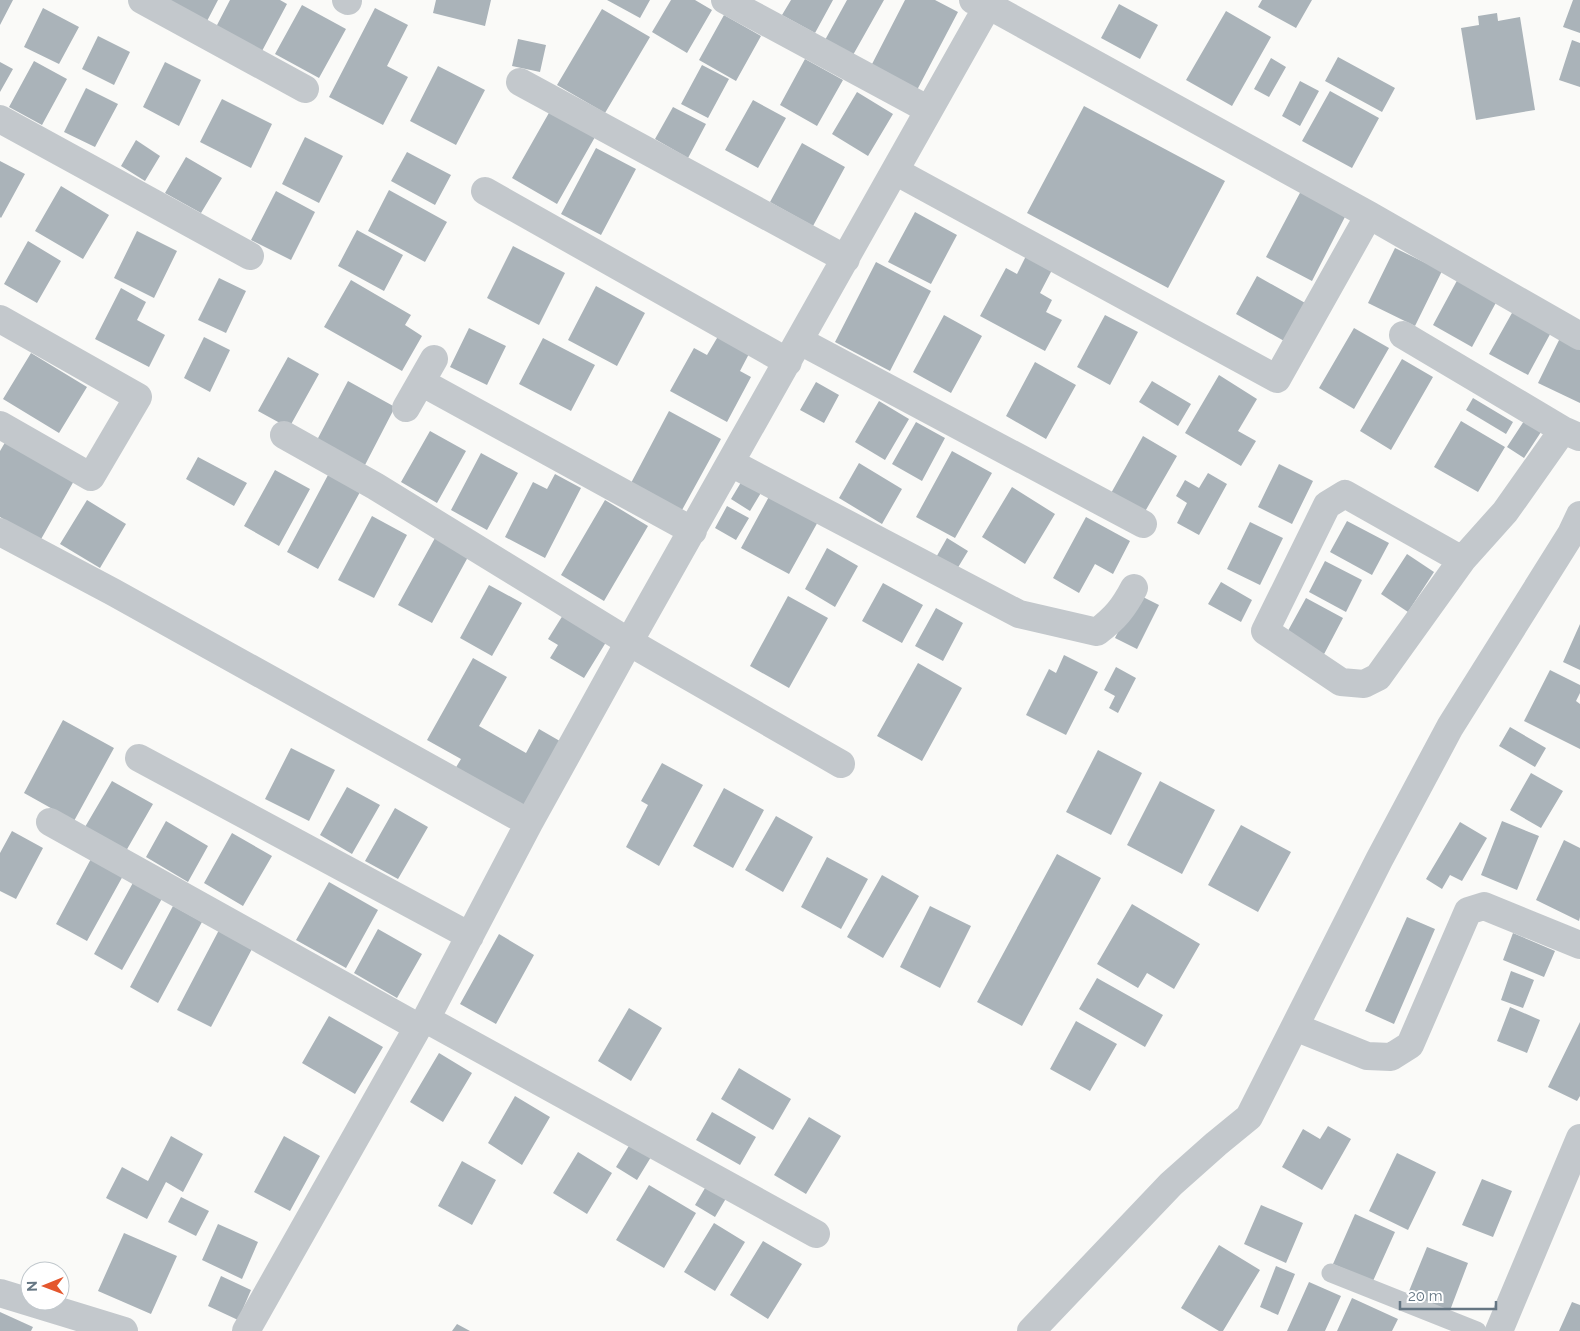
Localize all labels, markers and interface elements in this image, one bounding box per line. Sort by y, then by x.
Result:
north arrow [20,1261,70,1311]
scale bar [1400,1278,1496,1310]
text: N [24,1281,40,1292]
text: 20 m [1408,1287,1443,1305]

